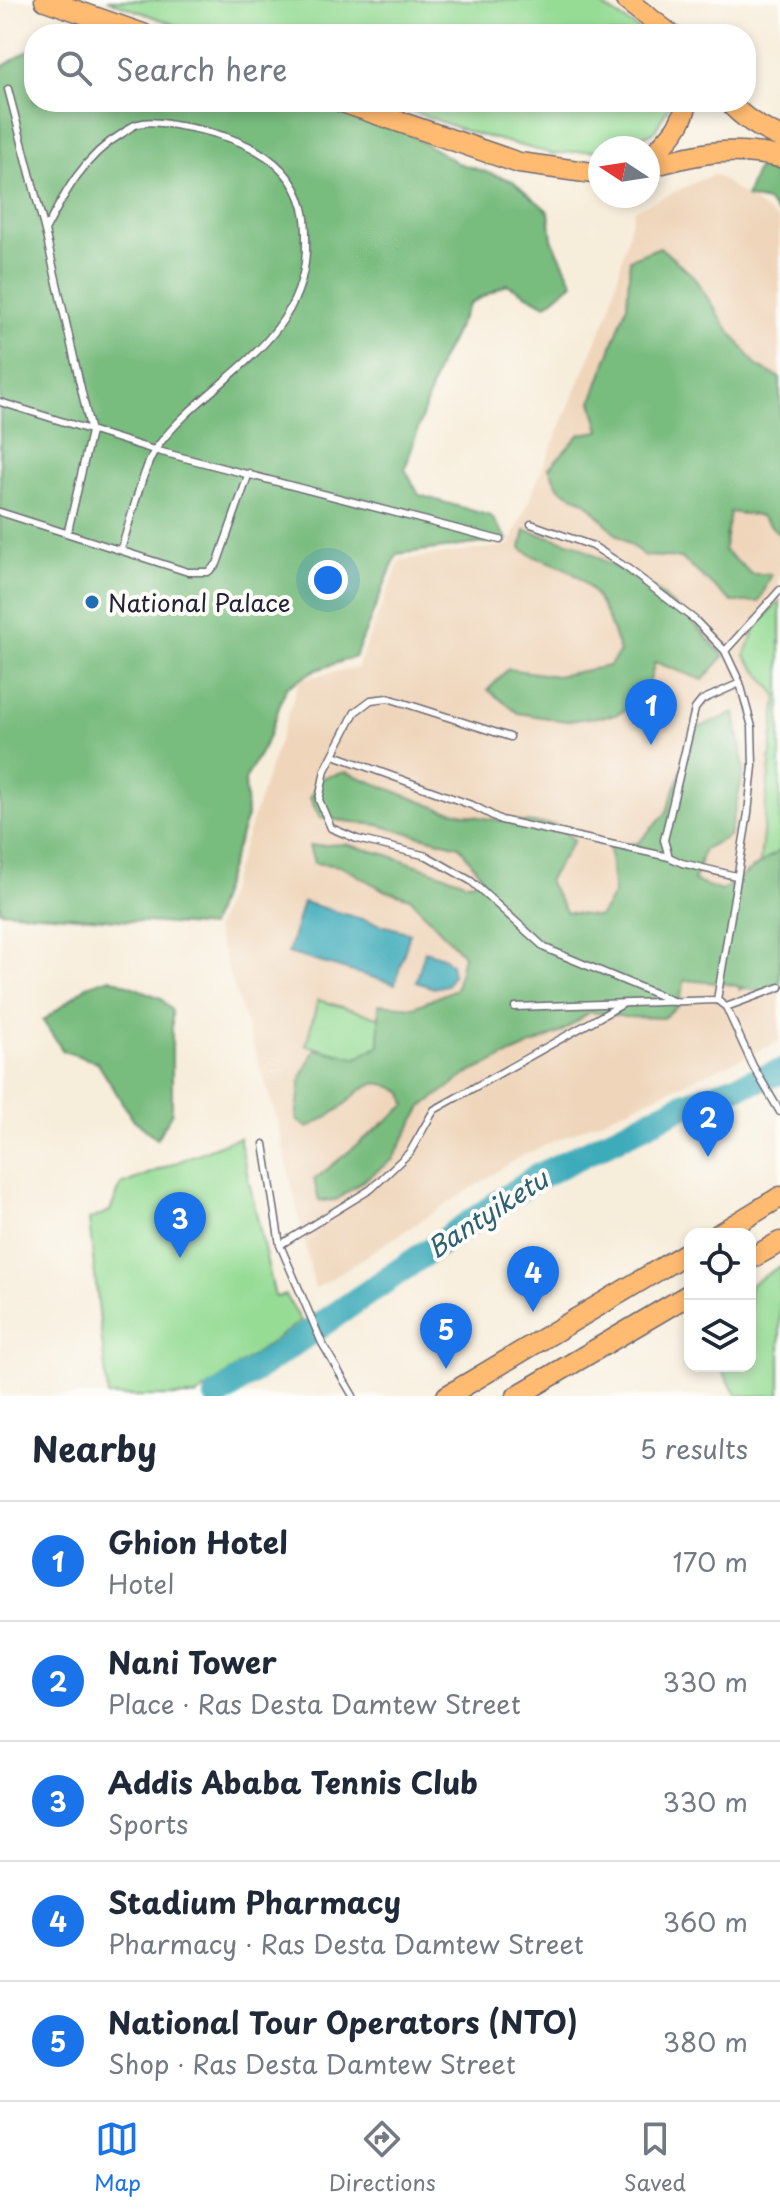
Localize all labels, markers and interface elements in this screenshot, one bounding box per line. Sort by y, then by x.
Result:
search box [24,24,756,112]
icon: search [52,46,96,90]
text: Search here [116,46,288,91]
north arrow [588,136,660,208]
your location [308,560,348,600]
place label: National Palace [108,584,291,620]
marker: National Palace [83,593,101,611]
pin: 1 [625,679,677,745]
pin: 2 [682,1091,734,1157]
water label: Bantyiketu [419,1158,557,1267]
pin: 3 [154,1192,206,1258]
map controls [684,1228,756,1372]
button: locate [684,1228,756,1300]
pin: 4 [507,1246,559,1312]
button: layers [684,1300,756,1372]
pin: 5 [420,1303,472,1369]
text: Nearby [32,1422,157,1474]
text: 5 results [640,1429,748,1468]
text: Ghion Hotel [108,1519,288,1564]
text: 1 [52,1542,64,1581]
text: 170 m [673,1542,748,1581]
text: Hotel [108,1564,174,1603]
text: Nani Tower [108,1639,277,1684]
text: 2 [49,1662,67,1701]
text: 330 m [663,1662,748,1701]
text: Place · Ras Desta Damtew Street [108,1684,521,1723]
text: Addis Ababa Tennis Club [108,1759,478,1804]
text: 3 [49,1782,67,1821]
text: 330 m [663,1782,748,1821]
text: Sports [108,1804,188,1843]
text: Stadium Pharmacy [108,1879,401,1924]
text: 4 [49,1902,67,1941]
text: 360 m [663,1902,748,1941]
text: Pharmacy · Ras Desta Damtew Street [108,1924,584,1963]
text: National Tour Operators (NTO) [108,1999,578,2044]
text: 5 [50,2022,66,2061]
text: 380 m [663,2022,748,2061]
text: Shop · Ras Desta Damtew Street [108,2044,516,2083]
tab: Map [94,2117,141,2198]
tab: Directions [329,2117,436,2198]
tab: Saved [624,2117,686,2198]

